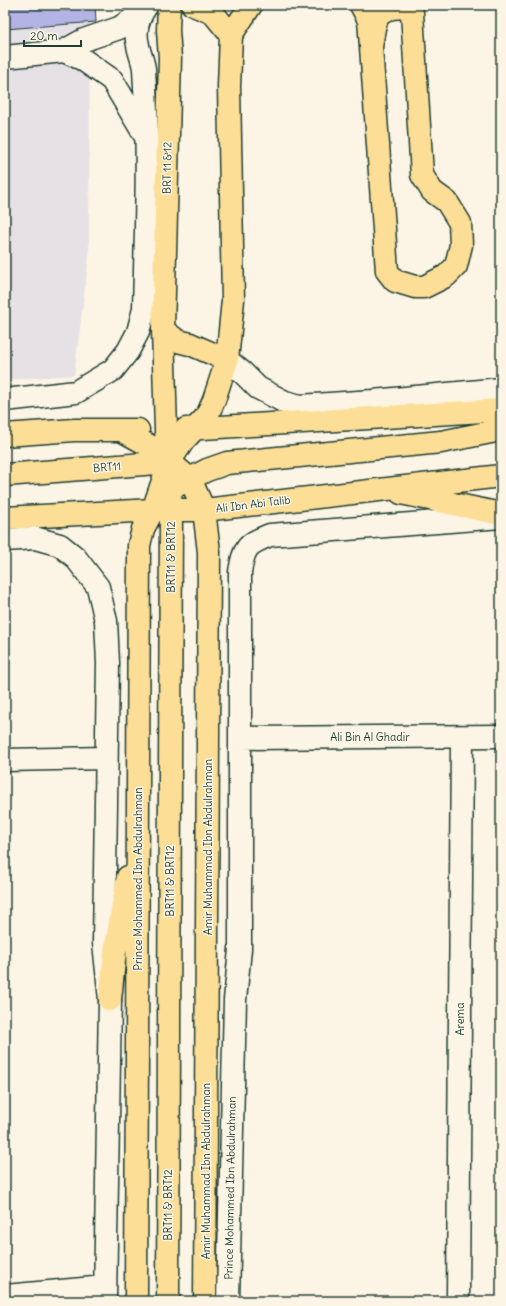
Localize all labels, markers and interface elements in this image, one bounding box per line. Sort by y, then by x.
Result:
scale bar [24,22,81,48]
text: 20 m [30,28,58,43]
street label: BRT 11 &12 [160,142,174,194]
street label: BRT11 [92,459,122,475]
street label: Ali Ibn Abi Talib [215,492,291,516]
street label: BRT11 & BRT12 [164,521,178,593]
street label: Ali Bin Al Ghadir [330,730,410,744]
street label: Amir Muhammad Ibn Abdulrahman [201,759,215,935]
street label: Prince Mohammed Ibn Abdulrahman [131,787,145,971]
street label: BRT11 & BRT12 [163,845,177,917]
street label: Arema [453,1002,467,1036]
street label: Amir Muhammad Ibn Abdulrahman [199,1083,213,1259]
street label: Prince Mohammed Ibn Abdulrahman [221,1096,239,1280]
street label: BRT11 & BRT12 [161,1169,175,1241]

